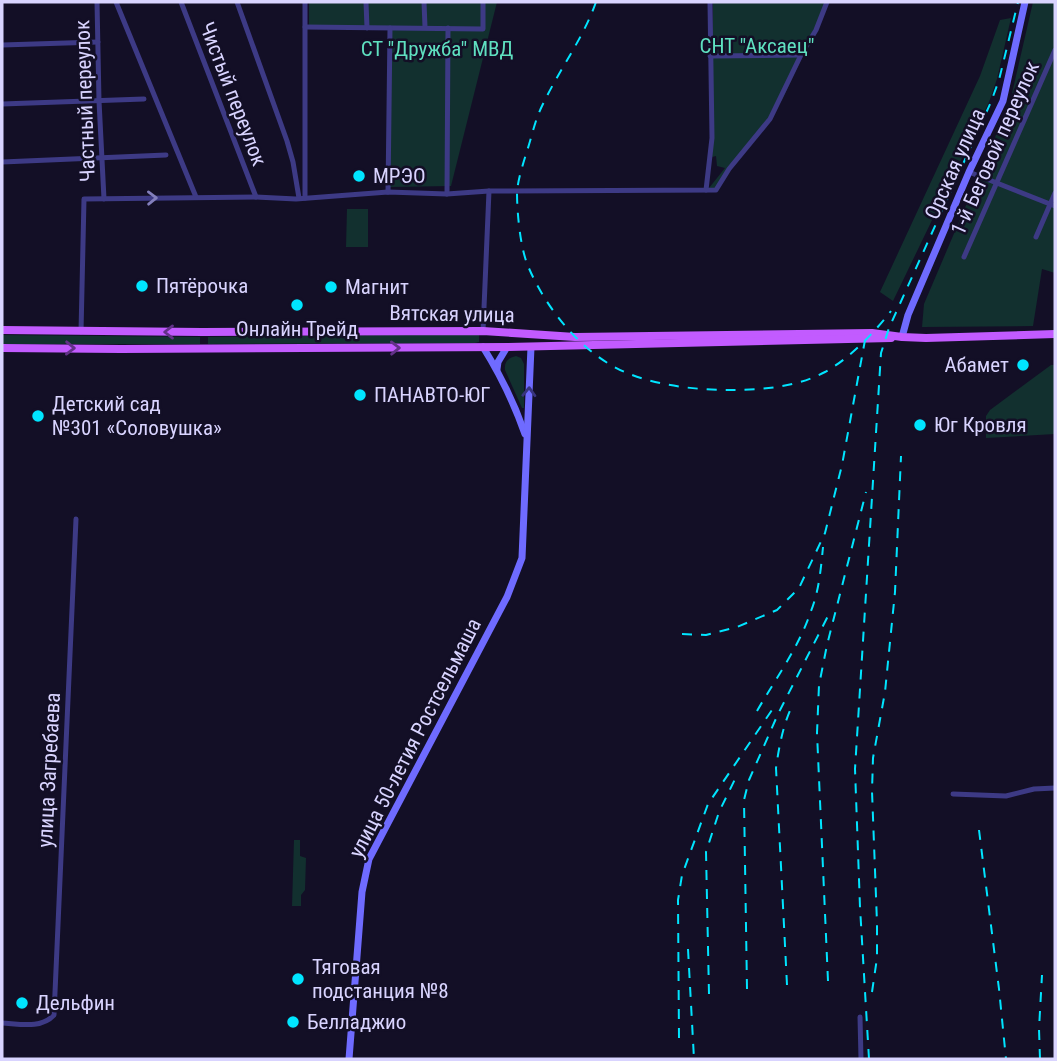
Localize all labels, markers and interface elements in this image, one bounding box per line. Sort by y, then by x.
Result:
street label: Чистый переулок [195,19,271,169]
street label: Частный переулок [70,20,100,182]
park label: СНТ "Аксаец" [700,34,814,58]
park label: СТ "Дружба" МВД [361,37,514,61]
street label: 1-й Беговой переулок [946,57,1044,239]
street label: Орская улица [920,105,990,223]
place label: МРЭО [373,164,426,188]
marker: МРЭО [351,168,367,184]
one-way arrow [147,190,158,206]
place label: Пятёрочка [156,274,248,298]
place label: Магнит [345,275,409,299]
marker: Пятёрочка [134,278,150,294]
marker: Магнит [323,279,339,295]
marker: Онлайн Трейд [289,297,305,313]
street label: Вятская улица [389,301,515,327]
place label: Онлайн Трейд [236,317,358,341]
one-way arrow [164,324,174,340]
one-way arrow [391,340,401,356]
one-way arrow [65,341,76,356]
place label: Абамет [944,353,1009,377]
marker: Абамет [1015,357,1031,373]
place label: ПАНАВТО-ЮГ [374,383,490,407]
one-way arrow [521,386,536,397]
marker: ПАНАВТО-ЮГ [352,387,368,403]
place label: Детский сад №301 «Соловушка» [52,392,222,440]
marker: Детский сад №301 «Соловушка» [30,408,46,424]
place label: Юг Кровля [934,413,1027,437]
marker: Юг Кровля [912,417,928,433]
street label: улица 50-летия Ростсельмаша [344,614,486,862]
street label: улица Загребаева [33,692,65,848]
place label: Тяговая подстанция №8 [312,955,449,1003]
marker: Тяговая подстанция №8 [290,971,306,987]
place label: Дельфин [36,991,115,1015]
marker: Дельфин [14,995,30,1011]
place label: Белладжио [307,1010,406,1034]
marker: Белладжио [285,1014,301,1030]

